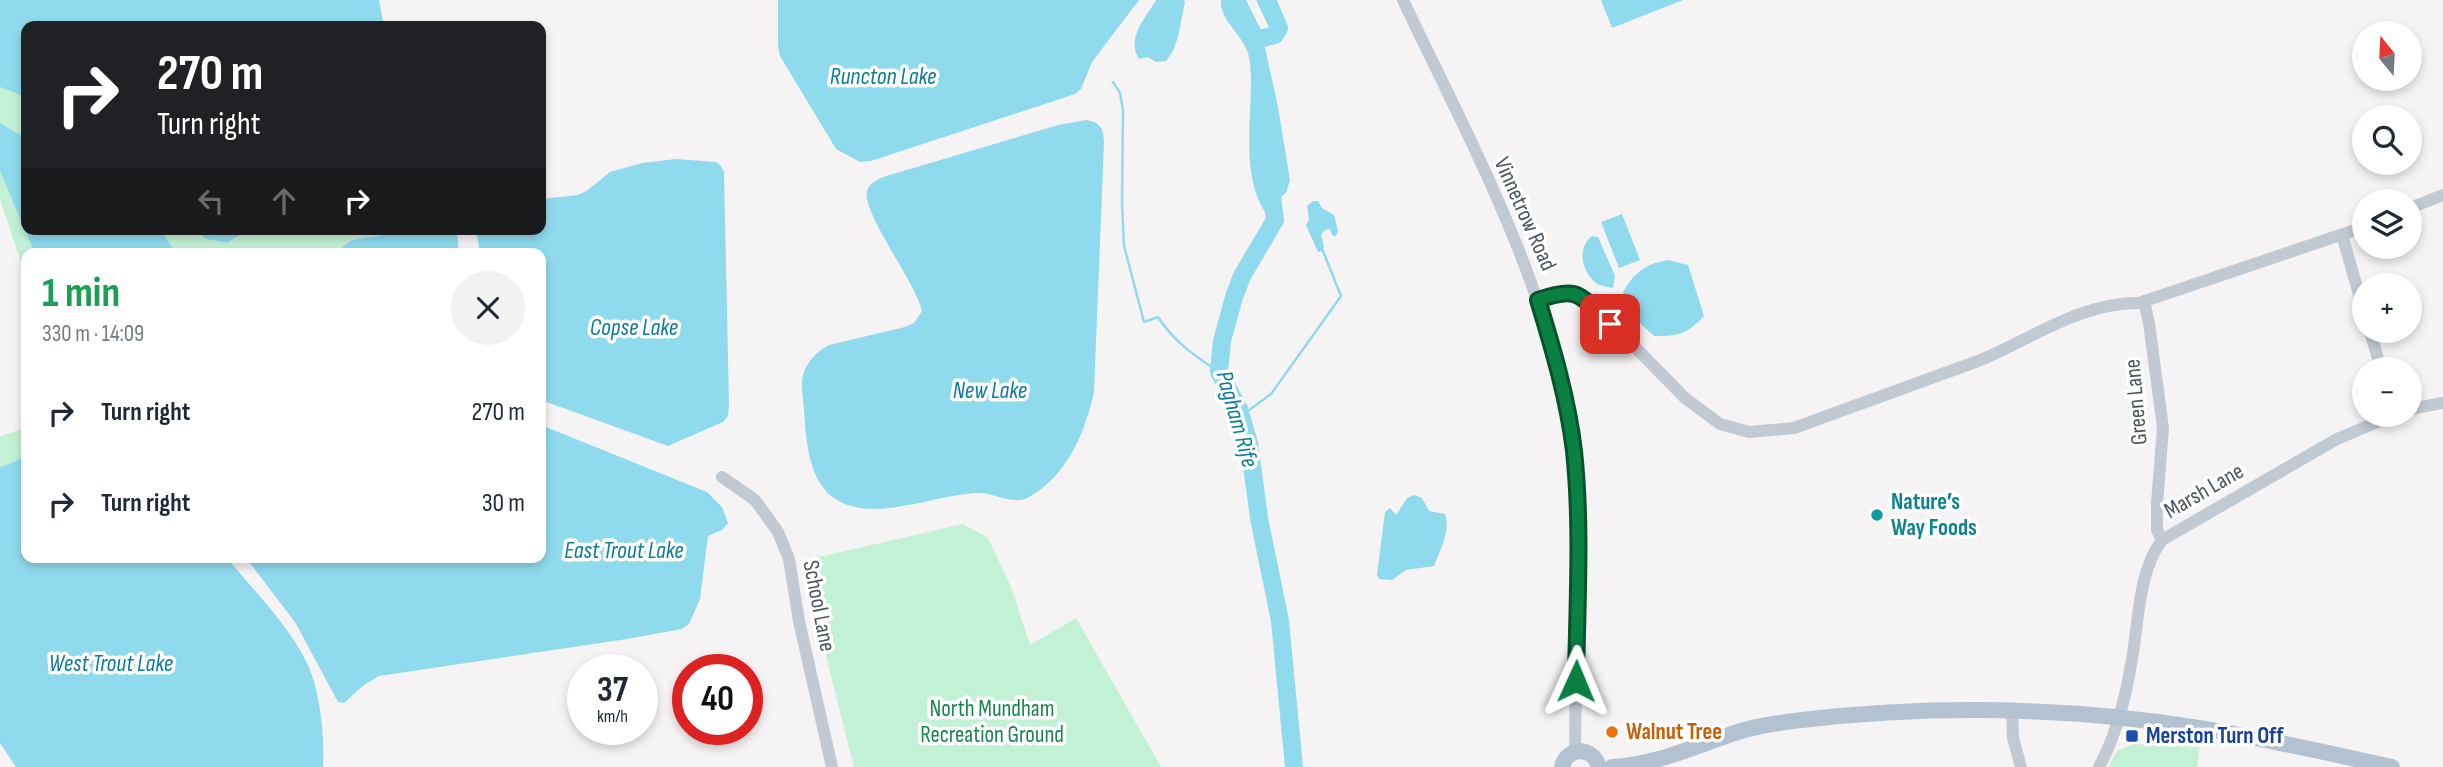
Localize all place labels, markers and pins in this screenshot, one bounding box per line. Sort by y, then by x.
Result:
pin [1580,294,1640,354]
place label: Nature’s Way Foods [1891,488,1977,542]
marker: Nature’s Way Foods [1869,507,1885,523]
place label: Walnut Tree [1626,718,1722,746]
place label: Merston Turn Off [2146,722,2284,750]
marker: Walnut Tree [1604,724,1620,740]
marker: Merston Turn Off [2124,728,2140,744]

